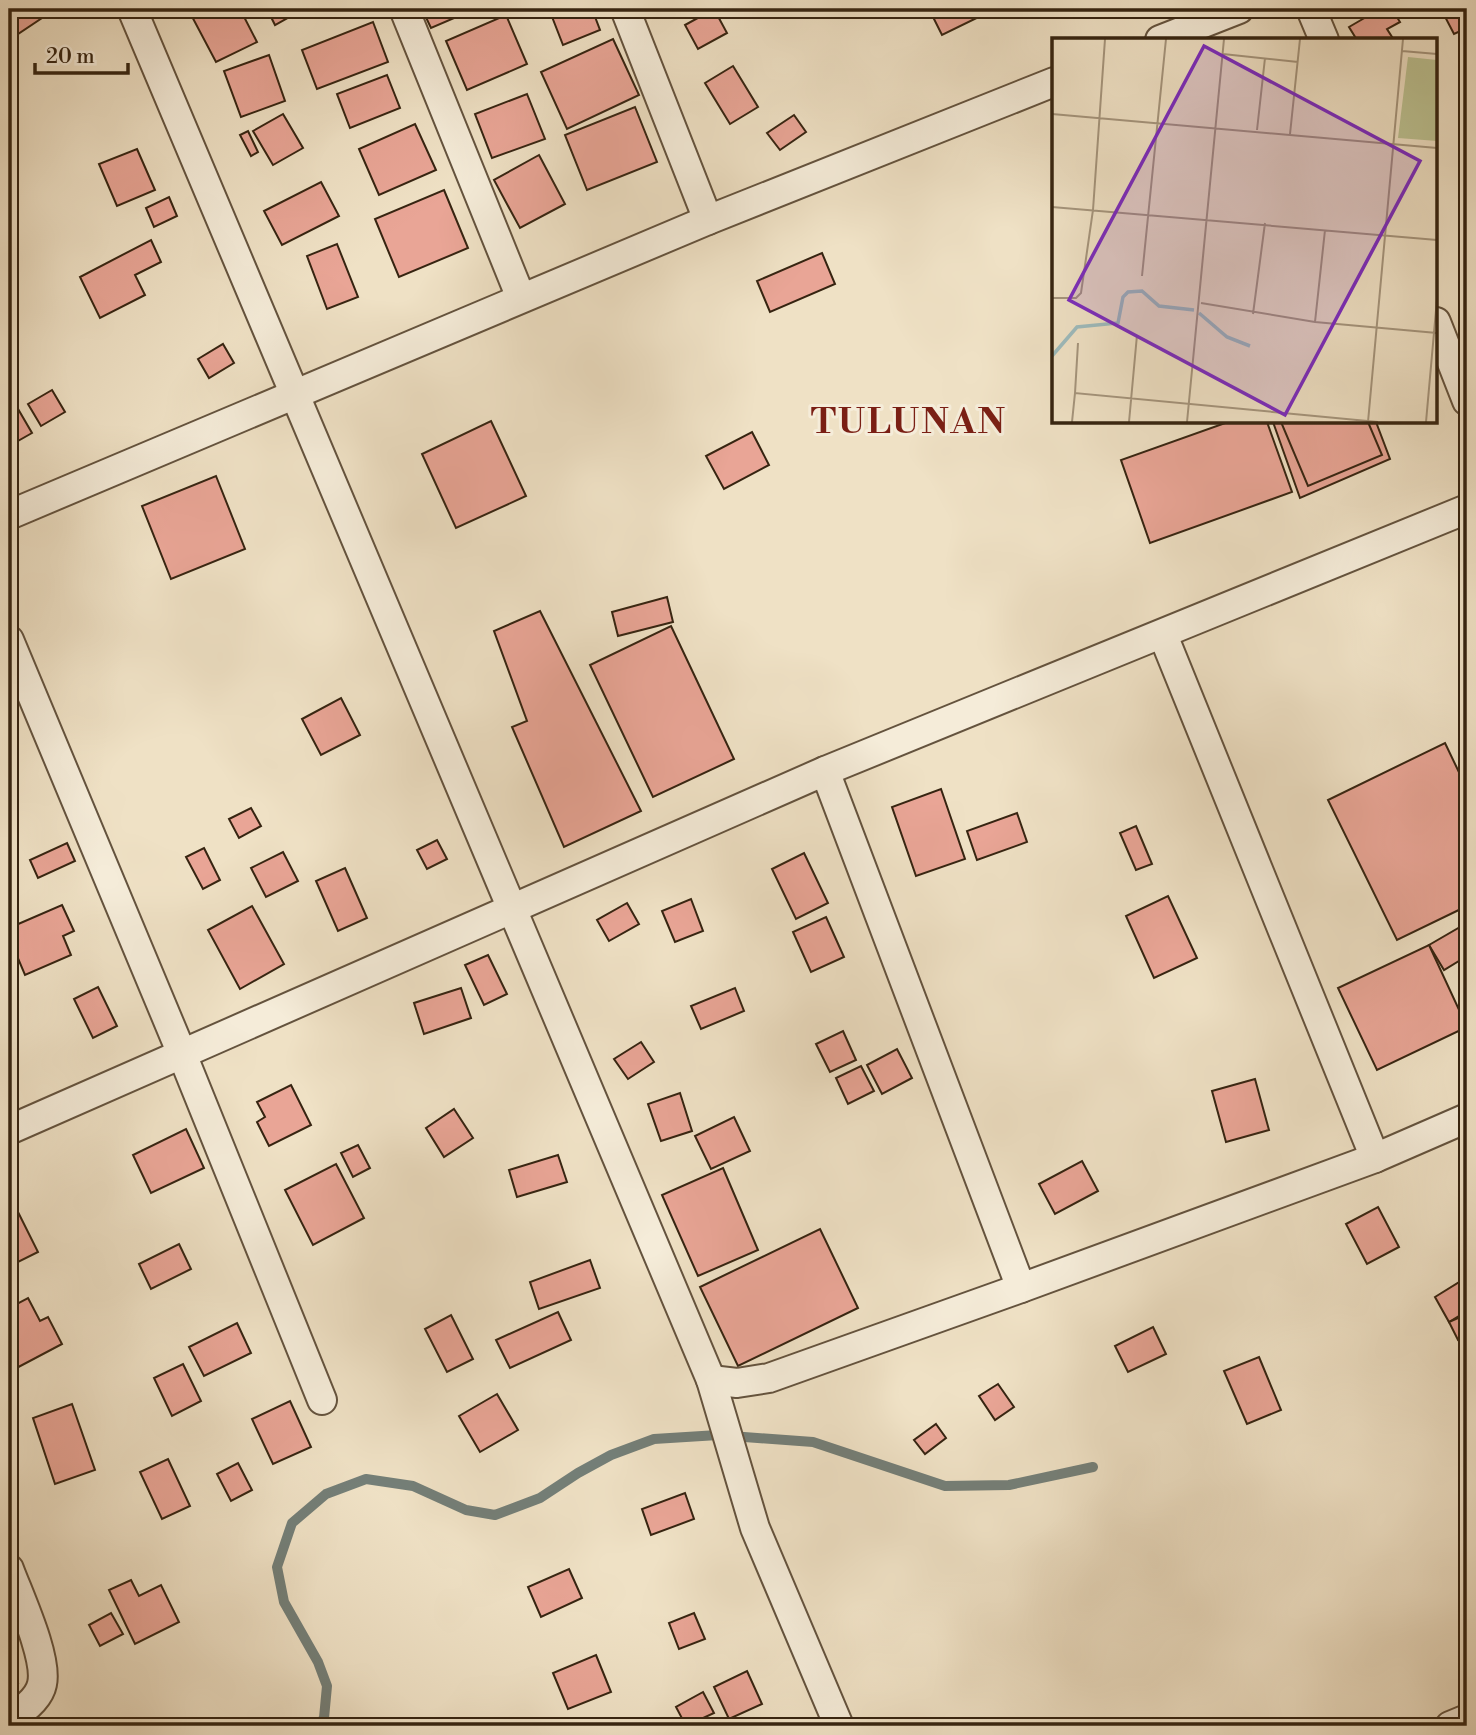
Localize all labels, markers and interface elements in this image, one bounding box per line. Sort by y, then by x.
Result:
scale bar [35,32,128,76]
inset map [1052,38,1438,424]
text: 20 m [46,44,95,70]
district label: TULUNAN [811,401,1007,444]

